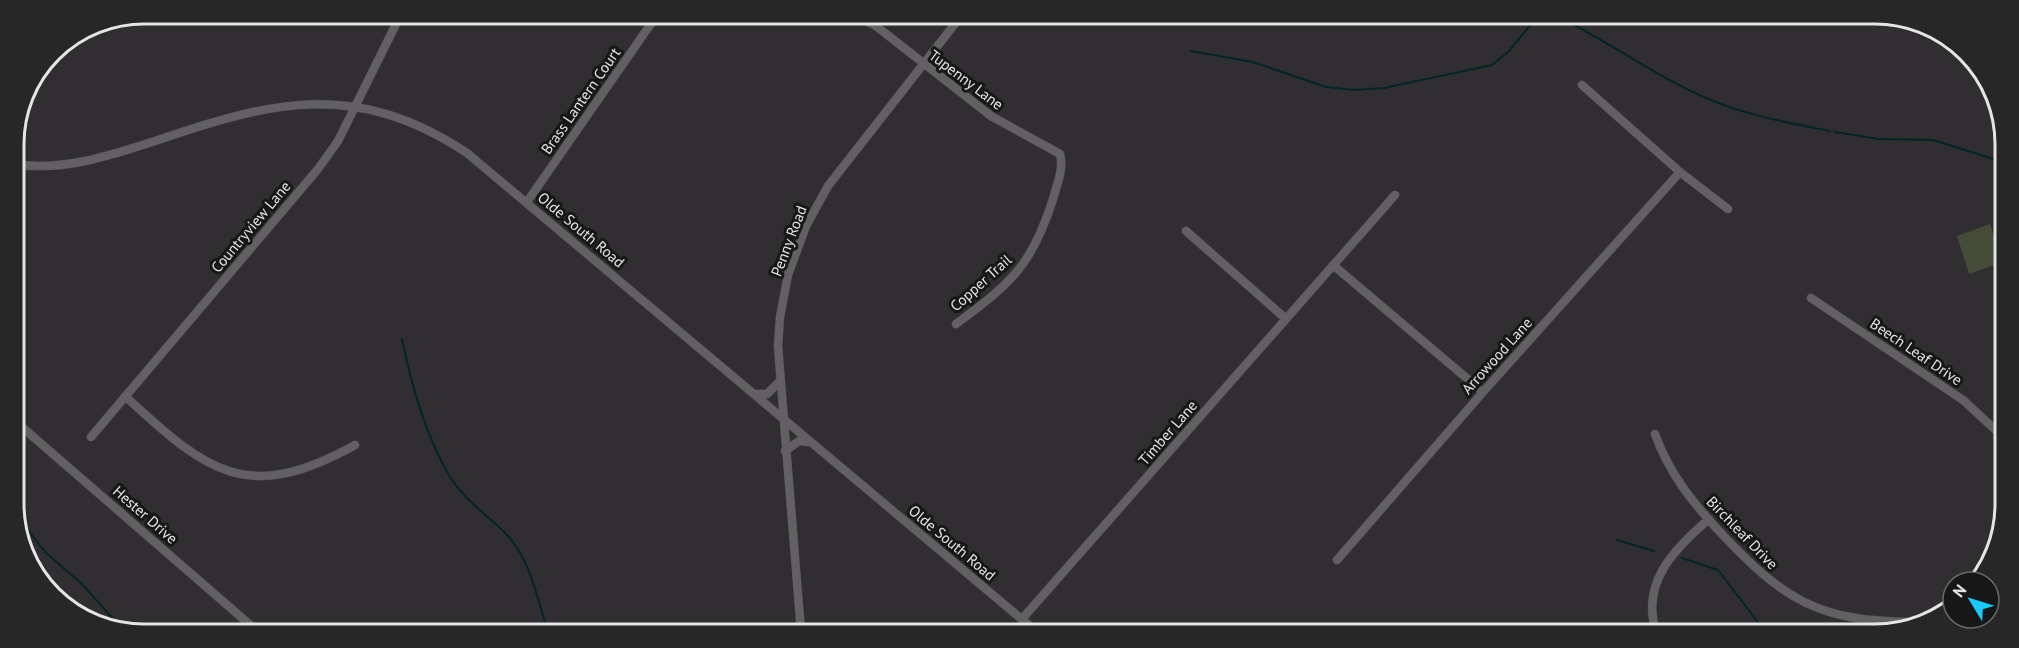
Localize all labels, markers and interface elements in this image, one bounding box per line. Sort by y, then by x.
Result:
street label: Brass Lantern Court [537,44,624,158]
street label: Tupenny Lane [925,45,1007,114]
street label: Countryview Lane [207,177,294,276]
street label: Olde South Road [534,188,629,271]
street label: Penny Road [766,203,811,279]
street label: Copper Trail [946,250,1016,315]
street label: Arrowood Lane [1457,313,1536,398]
street label: Beech Leaf Drive [1867,314,1966,389]
street label: Timber Lane [1134,396,1201,469]
street label: Hester Drive [109,481,181,548]
street label: Birchleaf Drive [1703,492,1782,573]
street label: Olde South Road [905,501,1000,584]
north arrow [1941,570,2001,630]
text: N [1948,580,1970,601]

